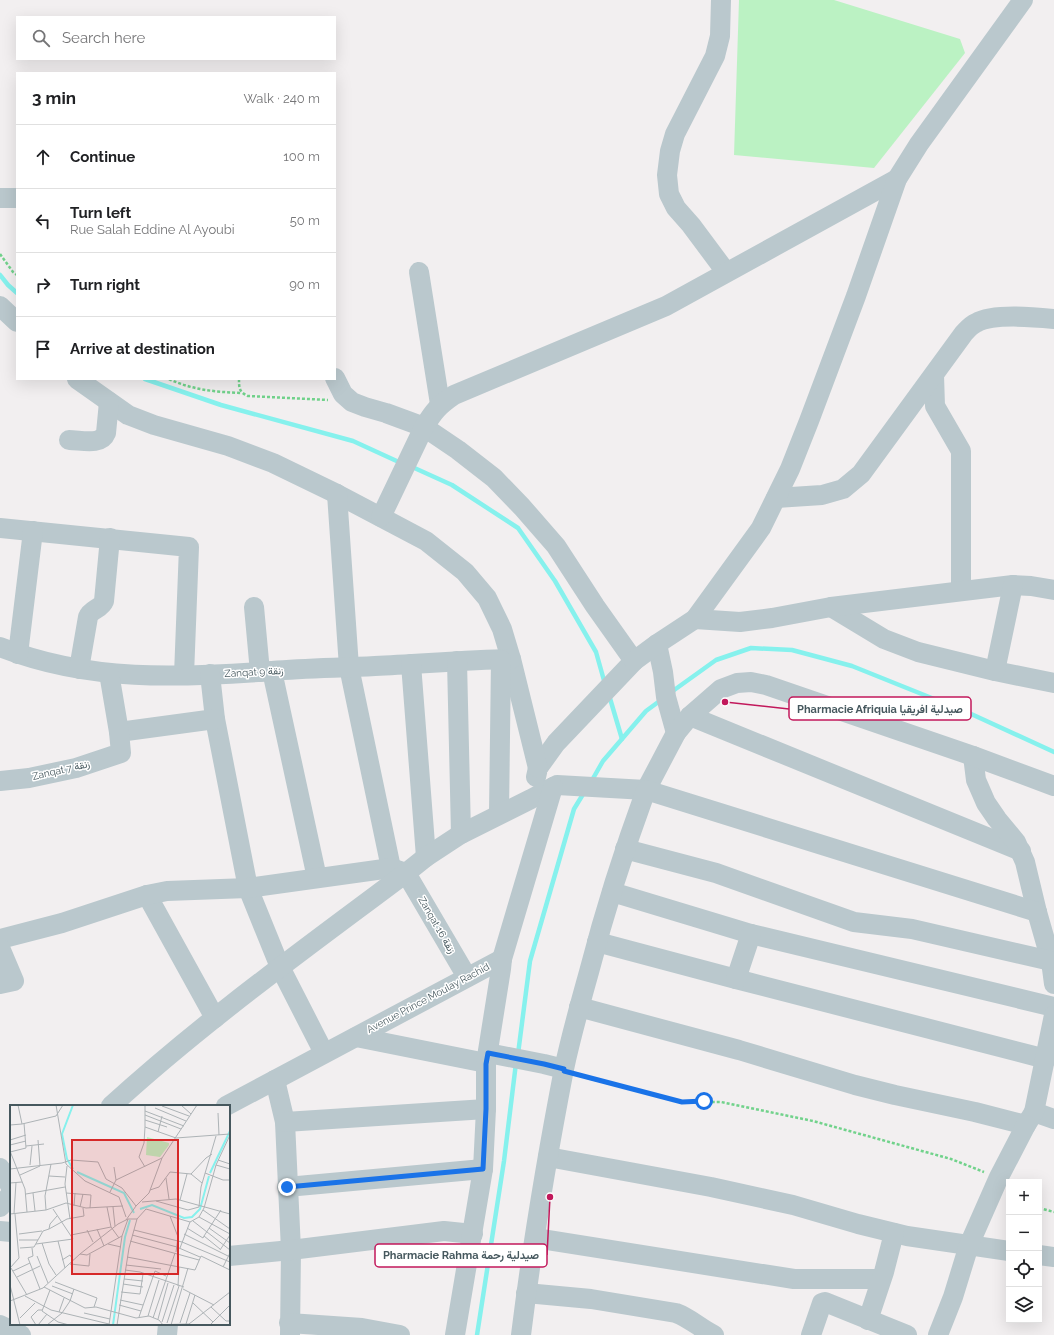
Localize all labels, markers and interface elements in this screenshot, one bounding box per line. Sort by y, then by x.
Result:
search box [16,16,336,60]
icon: search [30,27,52,49]
text: Search here [62,29,145,47]
text: 3 min [32,88,76,108]
text: Walk · 240 m [243,91,320,106]
icon: ahead [32,146,54,168]
text: Continue [70,148,135,166]
text: 100 m [283,149,320,164]
text: Turn left [70,204,131,222]
icon: left [32,210,54,232]
text: 50 m [290,213,320,228]
text: Rue Salah Eddine Al Ayoubi [70,222,235,237]
icon: right [32,274,54,296]
text: Turn right [70,276,140,294]
text: 90 m [289,277,320,292]
icon: arrive [32,338,54,360]
text: Arrive at destination [70,340,215,358]
street label: Zanqat 9 زنقة [224,665,284,680]
callout: Pharmacie Afriquia صيدلية افريقيا [789,697,971,720]
text: Pharmacie Afriquia صيدلية افريقيا [797,703,963,716]
street label: Zanqat 7 زنقة [31,758,91,783]
street label: Zanqat 16 زنقة [415,895,458,956]
street label: Avenue Prince Moulay Rachid [365,961,491,1035]
route start [695,1092,713,1110]
inset map [10,1105,230,1325]
route end [278,1178,296,1196]
map controls [1006,1179,1042,1323]
button: + [1006,1179,1042,1215]
button: − [1006,1215,1042,1251]
callout: Pharmacie Rahma صيدلية رحمة [375,1244,547,1267]
text: Pharmacie Rahma صيدلية رحمة [383,1249,539,1262]
button: locate [1006,1251,1042,1287]
button: layers [1006,1287,1042,1323]

